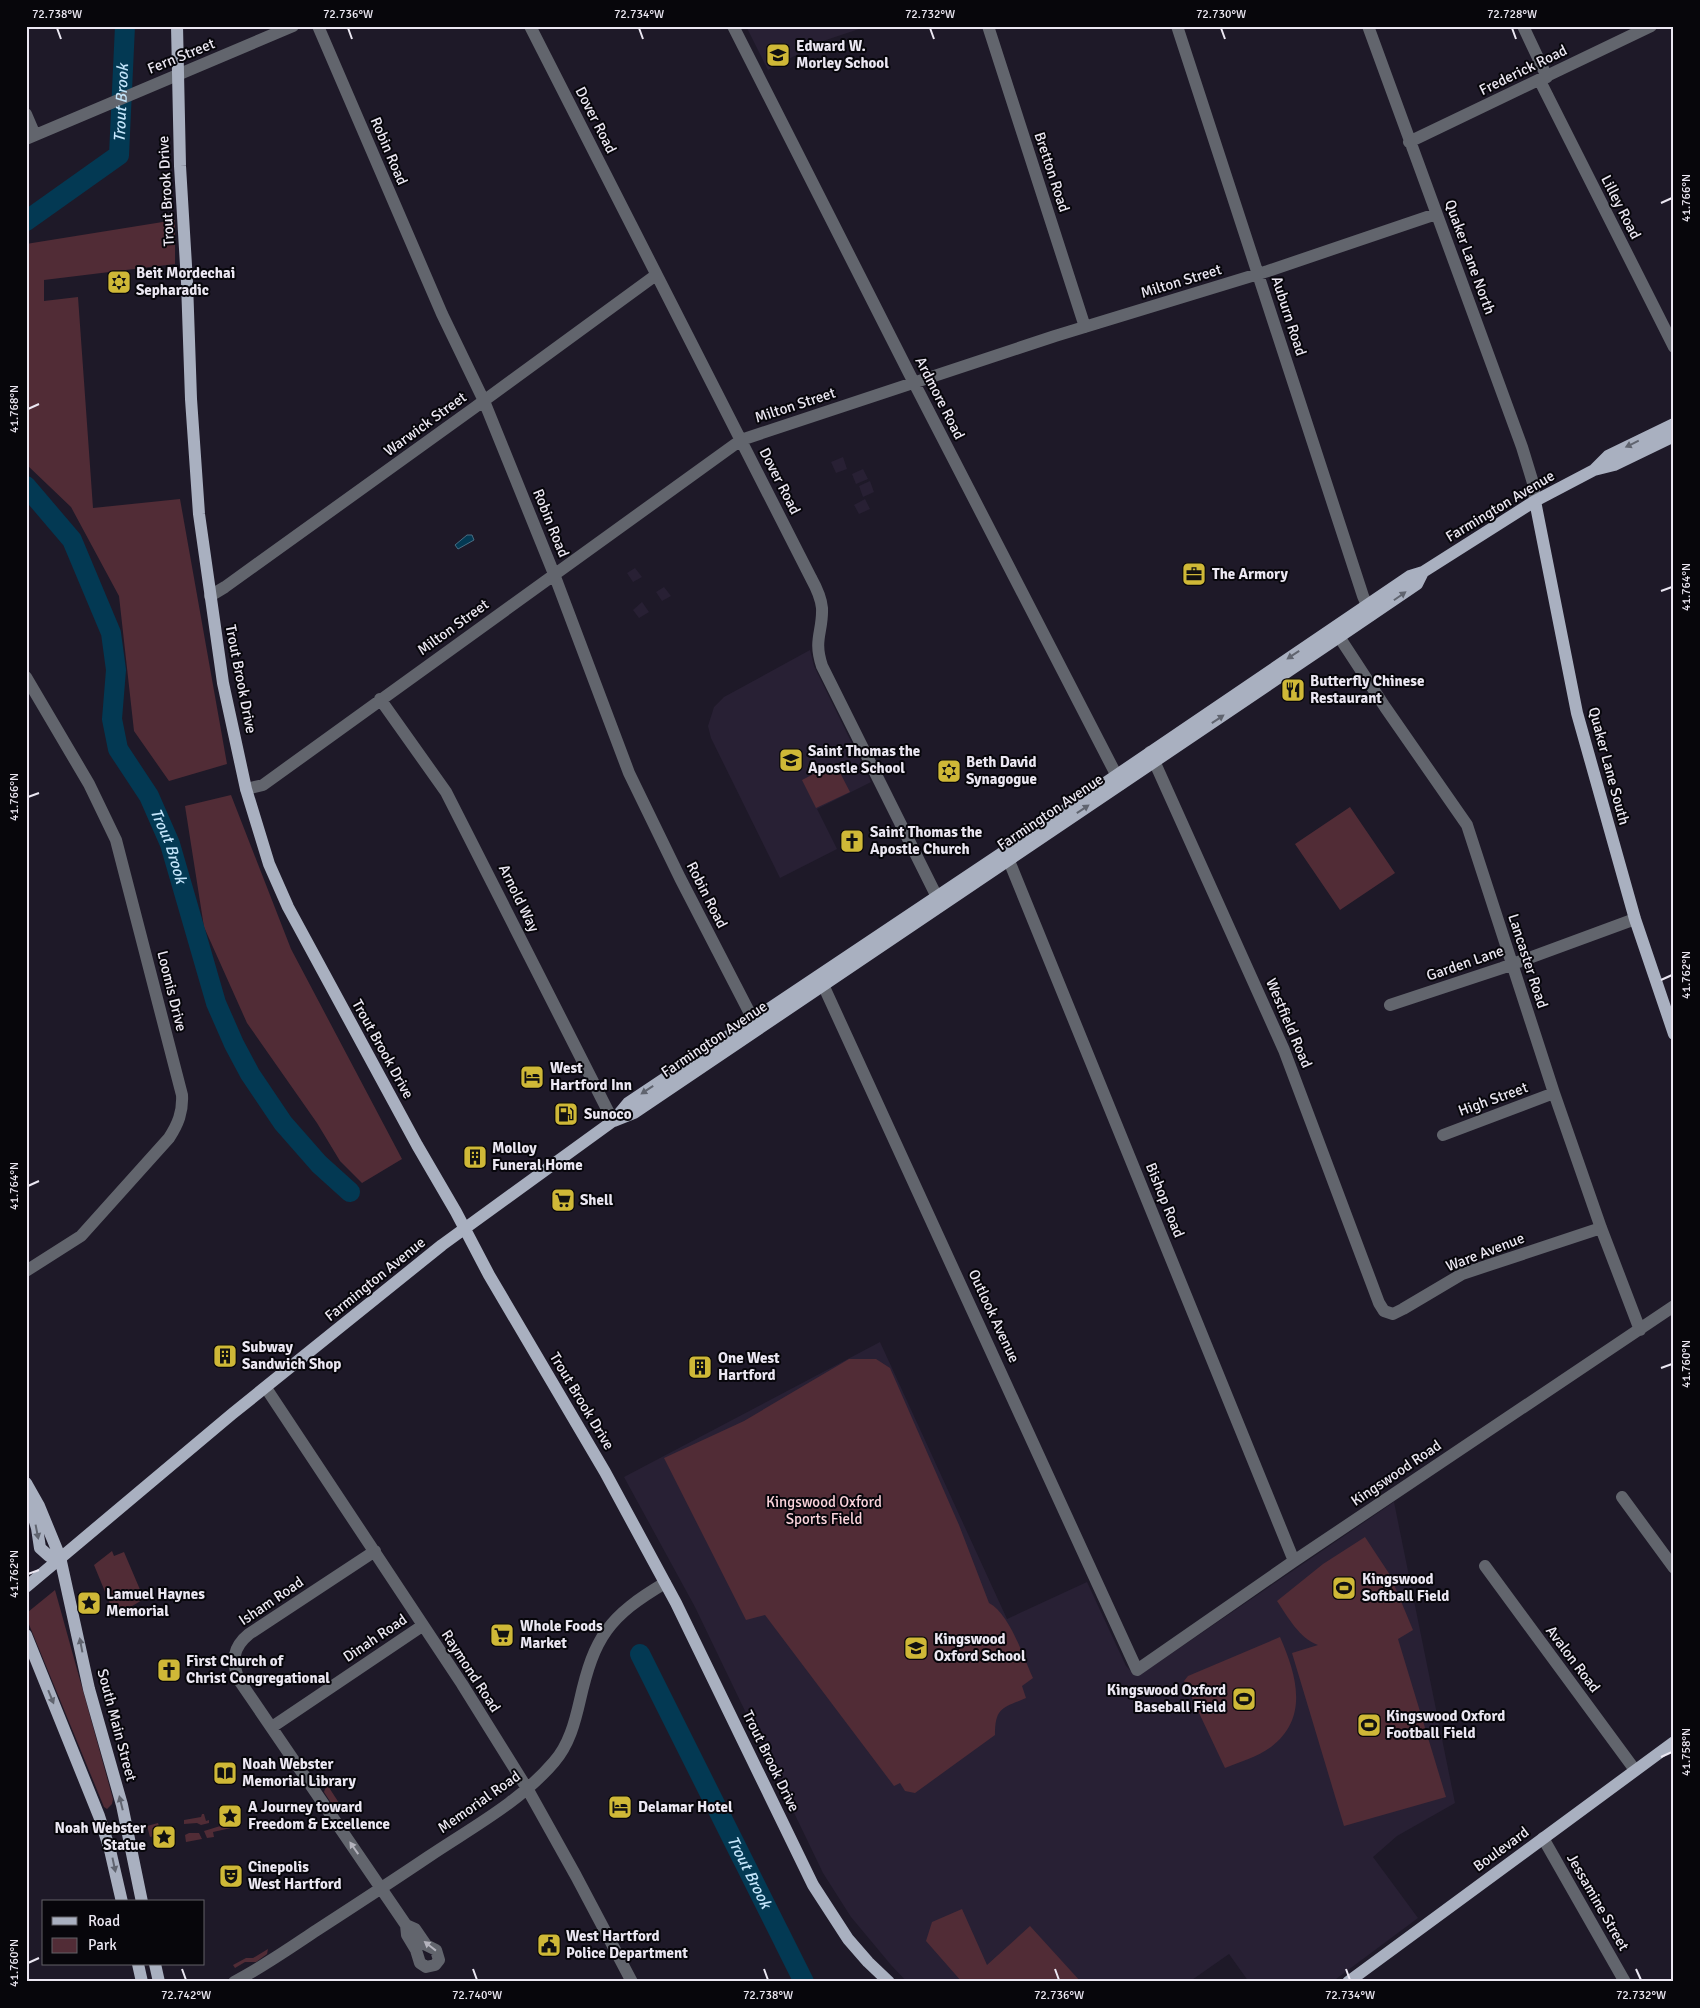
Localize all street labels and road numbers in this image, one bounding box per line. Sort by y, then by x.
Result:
street label: Fern Street [145,34,217,78]
street label: Frederick Road [1476,41,1570,99]
street label: Dover Road [572,84,620,156]
street label: Robin Road [367,114,411,188]
street label: Bretton Road [1031,130,1073,214]
street label: Trout Brook Drive [154,135,178,247]
street label: Lilley Road [1597,172,1645,242]
street label: Quaker Lane North [1441,197,1499,317]
street label: Milton Street [1138,260,1224,302]
street label: Auburn Road [1268,274,1310,358]
street label: Ardmore Road [911,354,969,442]
street label: Milton Street [752,383,838,427]
street label: Warwick Street [380,388,470,460]
street label: Dover Road [756,445,804,517]
street label: Farmington Avenue [1442,466,1558,546]
street label: Robin Road [529,486,573,560]
street label: Milton Street [414,595,492,659]
street label: Trout Brook Drive [222,623,260,735]
street label: Quaker Lane South [1585,705,1633,827]
street label: Farmington Avenue [994,770,1106,854]
street label: Robin Road [683,859,731,931]
street label: Arnold Way [495,861,543,935]
street label: Lancaster Road [1504,911,1552,1011]
street label: Garden Lane [1424,941,1506,985]
street label: Loomis Drive [153,949,191,1033]
street label: Westfield Road [1262,975,1316,1071]
street label: Trout Brook Drive [348,996,418,1102]
street label: Farmington Avenue [658,997,770,1081]
street label: High Street [1456,1078,1530,1120]
street label: Bishop Road [1142,1160,1188,1240]
street label: Ware Avenue [1443,1229,1527,1275]
street label: Farmington Avenue [321,1233,429,1325]
street label: Outlook Avenue [965,1266,1023,1366]
street label: Trout Brook Drive [546,1349,618,1453]
street label: Kingswood Road [1347,1436,1445,1510]
street label: Isham Road [235,1573,307,1629]
street label: Dinah Road [340,1610,410,1666]
street label: Avalon Road [1542,1622,1604,1696]
street label: Raymond Road [438,1626,504,1716]
street label: South Main Street [93,1667,141,1783]
street label: Trout Brook Drive [739,1707,803,1815]
street label: Memorial Road [434,1767,524,1837]
street label: Boulevard [1470,1823,1532,1875]
street label: Jessamine Street [1563,1850,1633,1954]

